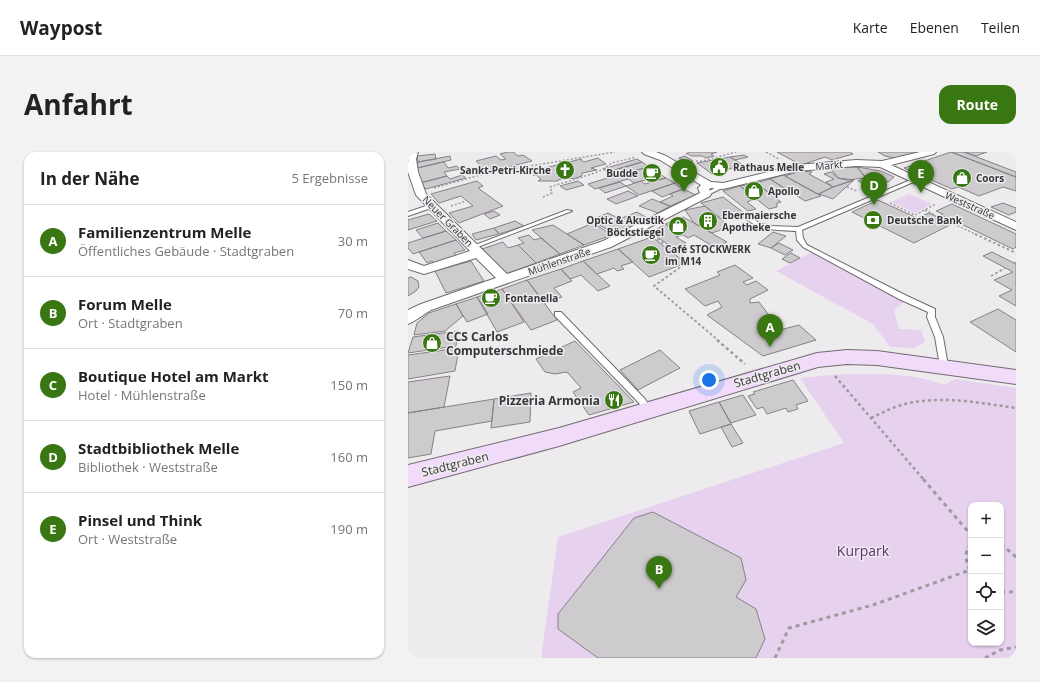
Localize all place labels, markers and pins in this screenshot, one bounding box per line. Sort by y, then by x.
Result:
public building icon: Rathaus Melle [708,156,730,178]
church icon: Sankt-Petri-Kirche [554,159,576,181]
pin: C [671,159,697,192]
place label: Rathaus Melle [733,160,804,174]
pin: E [908,160,934,193]
cafe icon: Budde [641,162,663,184]
place label: Sankt-Petri-Kirche [460,163,551,177]
place label: Budde [606,166,638,180]
shop icon: Coors [951,167,973,189]
place label: Coors [976,171,1004,185]
pin: D [861,172,887,205]
shop icon: Apollo [743,180,765,202]
place label: Apollo [768,184,800,198]
place label: Ebermaiersche Apotheke [722,208,796,234]
bank icon: Deutsche Bank [862,209,884,231]
building icon: Ebermaiersche Apotheke [697,210,719,232]
place label: Optic & Akustik Böckstiegel [586,213,665,239]
place label: Deutsche Bank [887,213,963,227]
shop icon: Optic & Akustik Böckstiegel [667,215,689,237]
place label: Café STOCKWERK im M14 [665,242,751,268]
cafe icon: Café STOCKWERK im M14 [640,244,662,266]
cafe icon: Fontanella [480,287,502,309]
place label: Fontanella [505,291,558,305]
pin: A [757,314,783,347]
place label: CCS Carlos Computerschmiede [446,328,563,359]
shop icon: CCS Carlos Computerschmiede [421,332,443,354]
restaurant icon: Pizzeria Armonia [603,389,625,411]
place label: Pizzeria Armonia [499,392,600,409]
pin: B [646,556,672,589]

